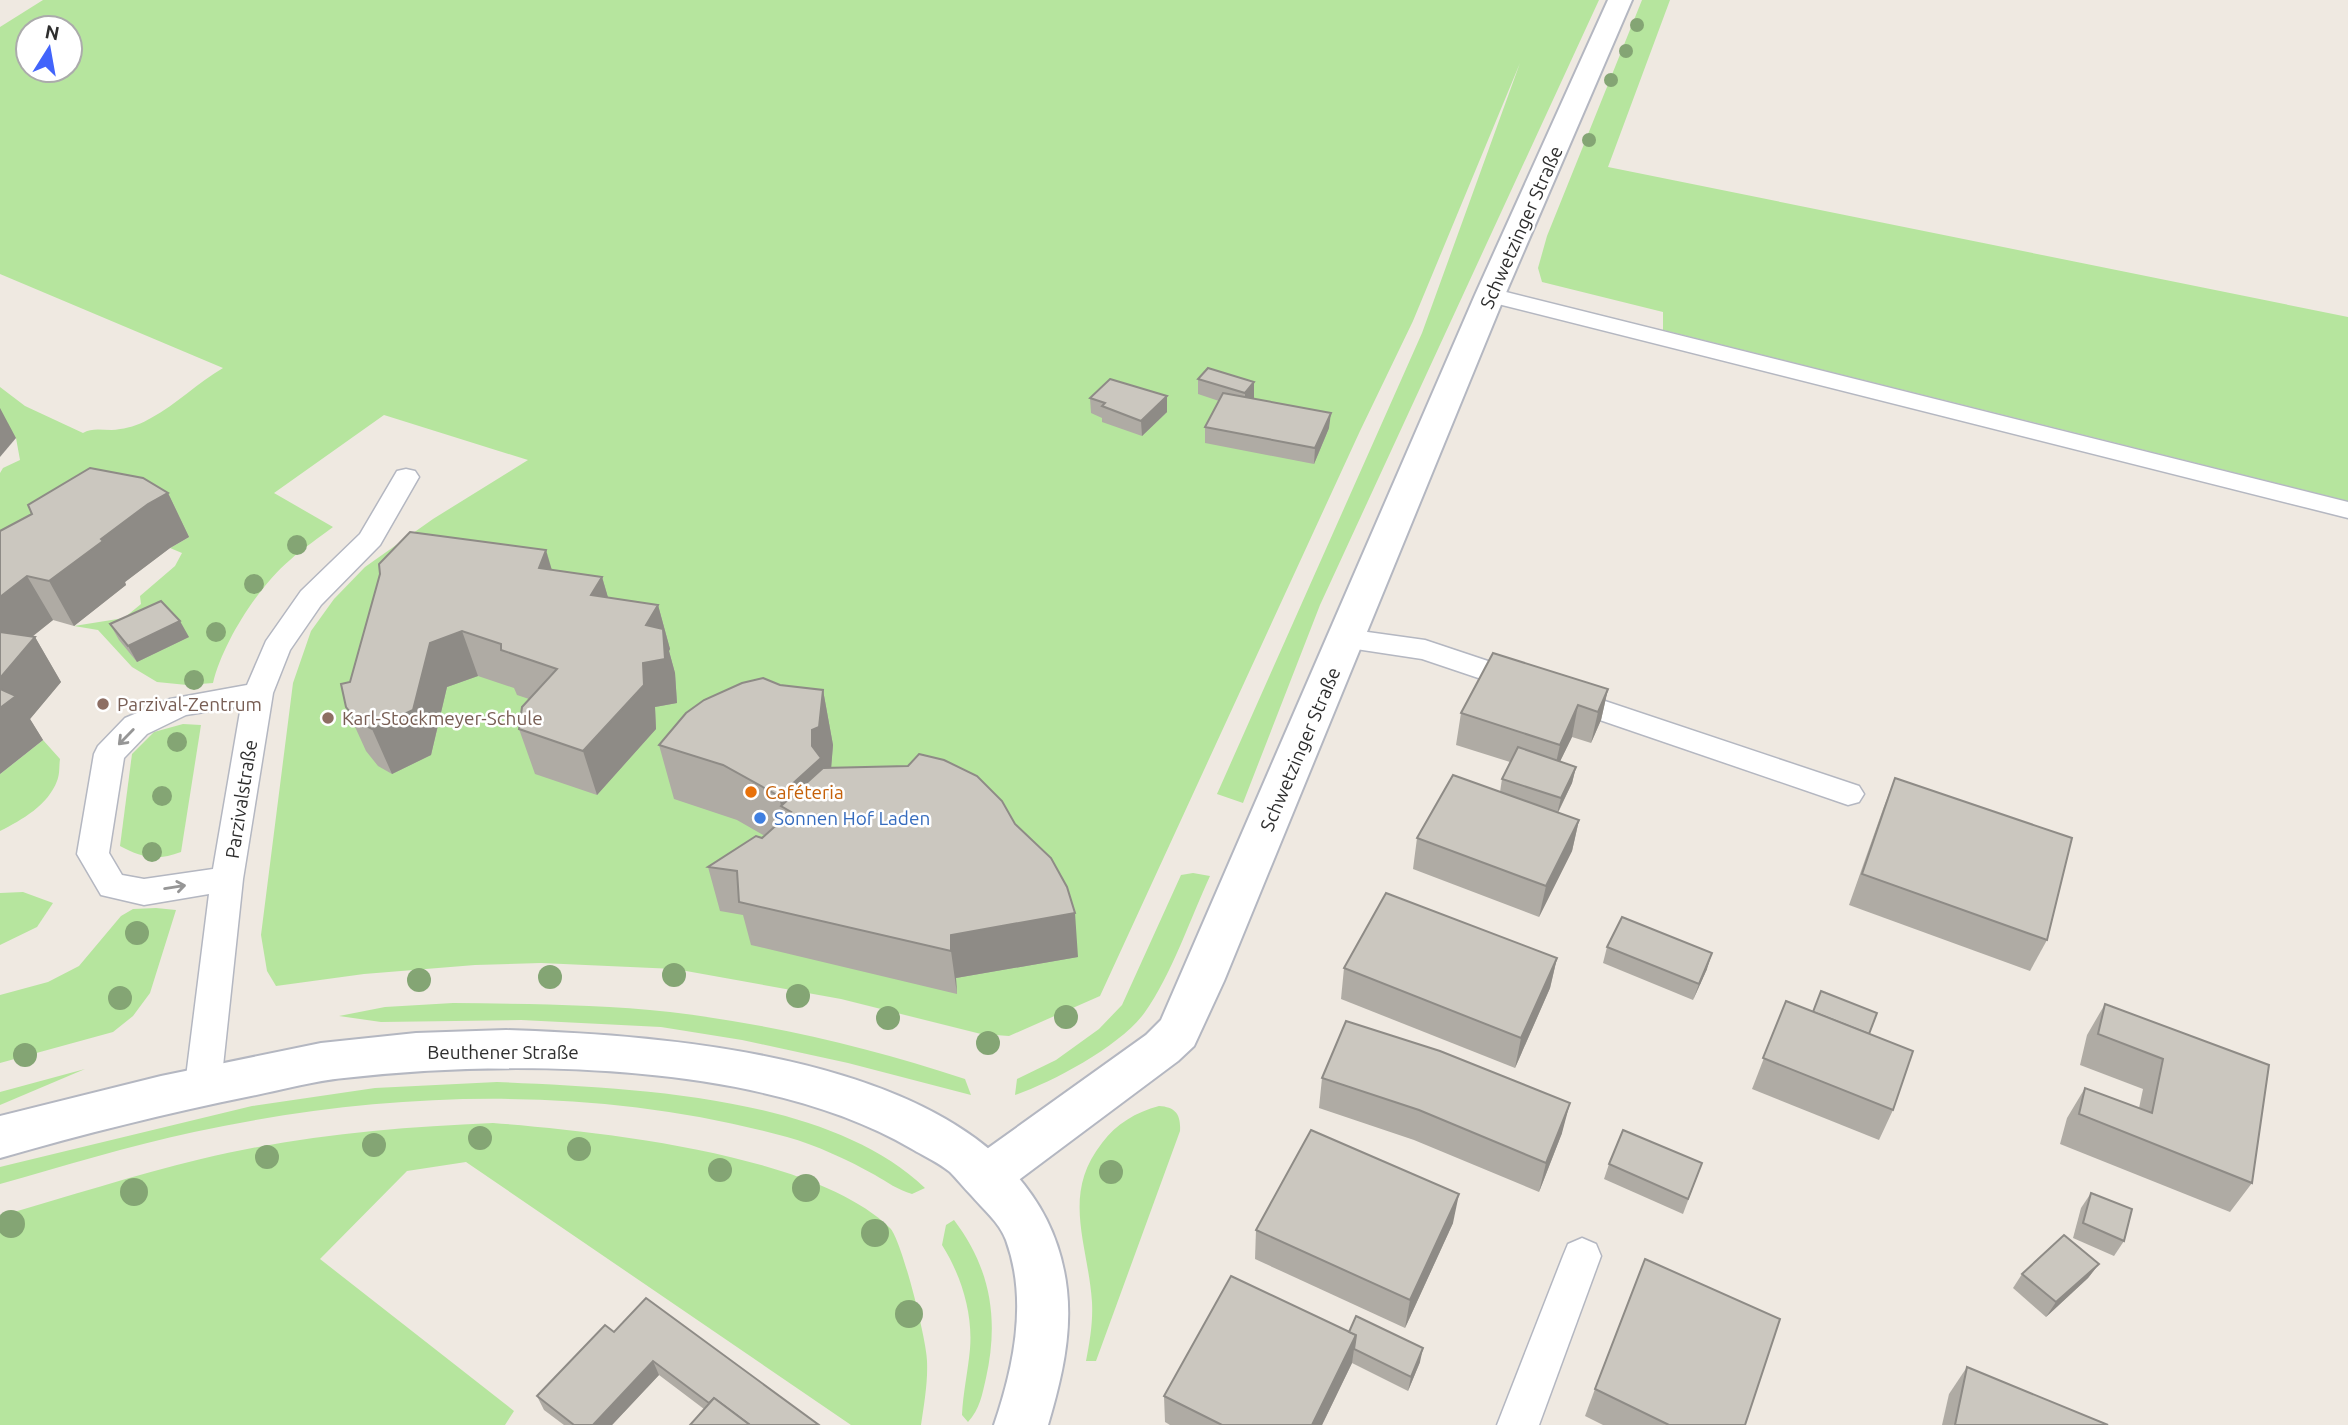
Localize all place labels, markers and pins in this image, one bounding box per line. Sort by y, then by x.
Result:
place label: Parzival-Zentrum [117,693,262,715]
marker: Parzival-Zentrum [95,696,111,712]
place label: Karl-Stockmeyer-Schule [342,707,543,729]
marker: Karl-Stockmeyer-Schule [320,710,336,726]
place label: Caféteria [765,781,844,803]
marker: Caféteria [743,784,759,800]
place label: Sonnen Hof Laden [774,807,930,829]
marker: Sonnen Hof Laden [752,810,768,826]

